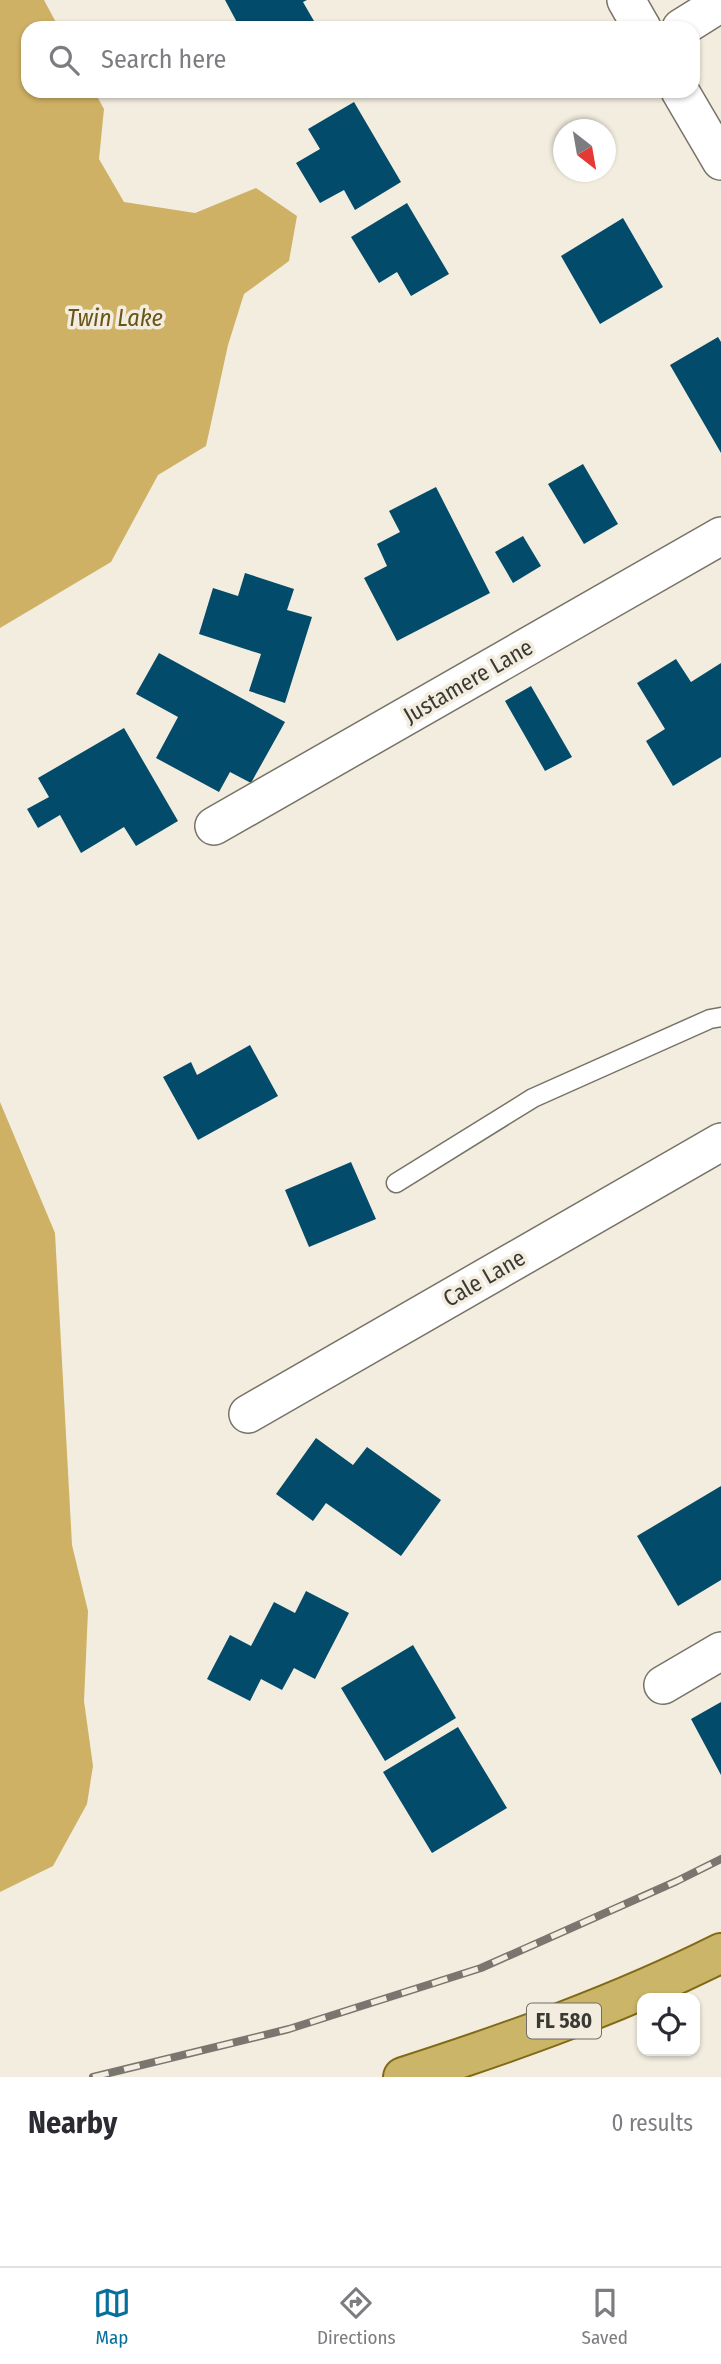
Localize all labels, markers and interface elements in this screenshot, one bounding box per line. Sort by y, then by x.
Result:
search box [21,21,700,98]
icon: search [45,41,83,79]
text: Search here [101,44,226,75]
north arrow [553,119,616,182]
water label: Twin Lake [67,304,163,332]
street label: Justamere Lane [398,633,538,729]
street label: Cale Lane [438,1243,530,1313]
map controls [637,1993,700,2056]
button: locate [637,1993,700,2056]
road number: FL 580 [527,2004,601,2038]
text: Nearby [28,2105,117,2141]
text: 0 results [612,2109,693,2137]
tab: Map [93,2284,131,2349]
tab: Directions [317,2284,396,2349]
tab: Saved [582,2284,628,2349]

